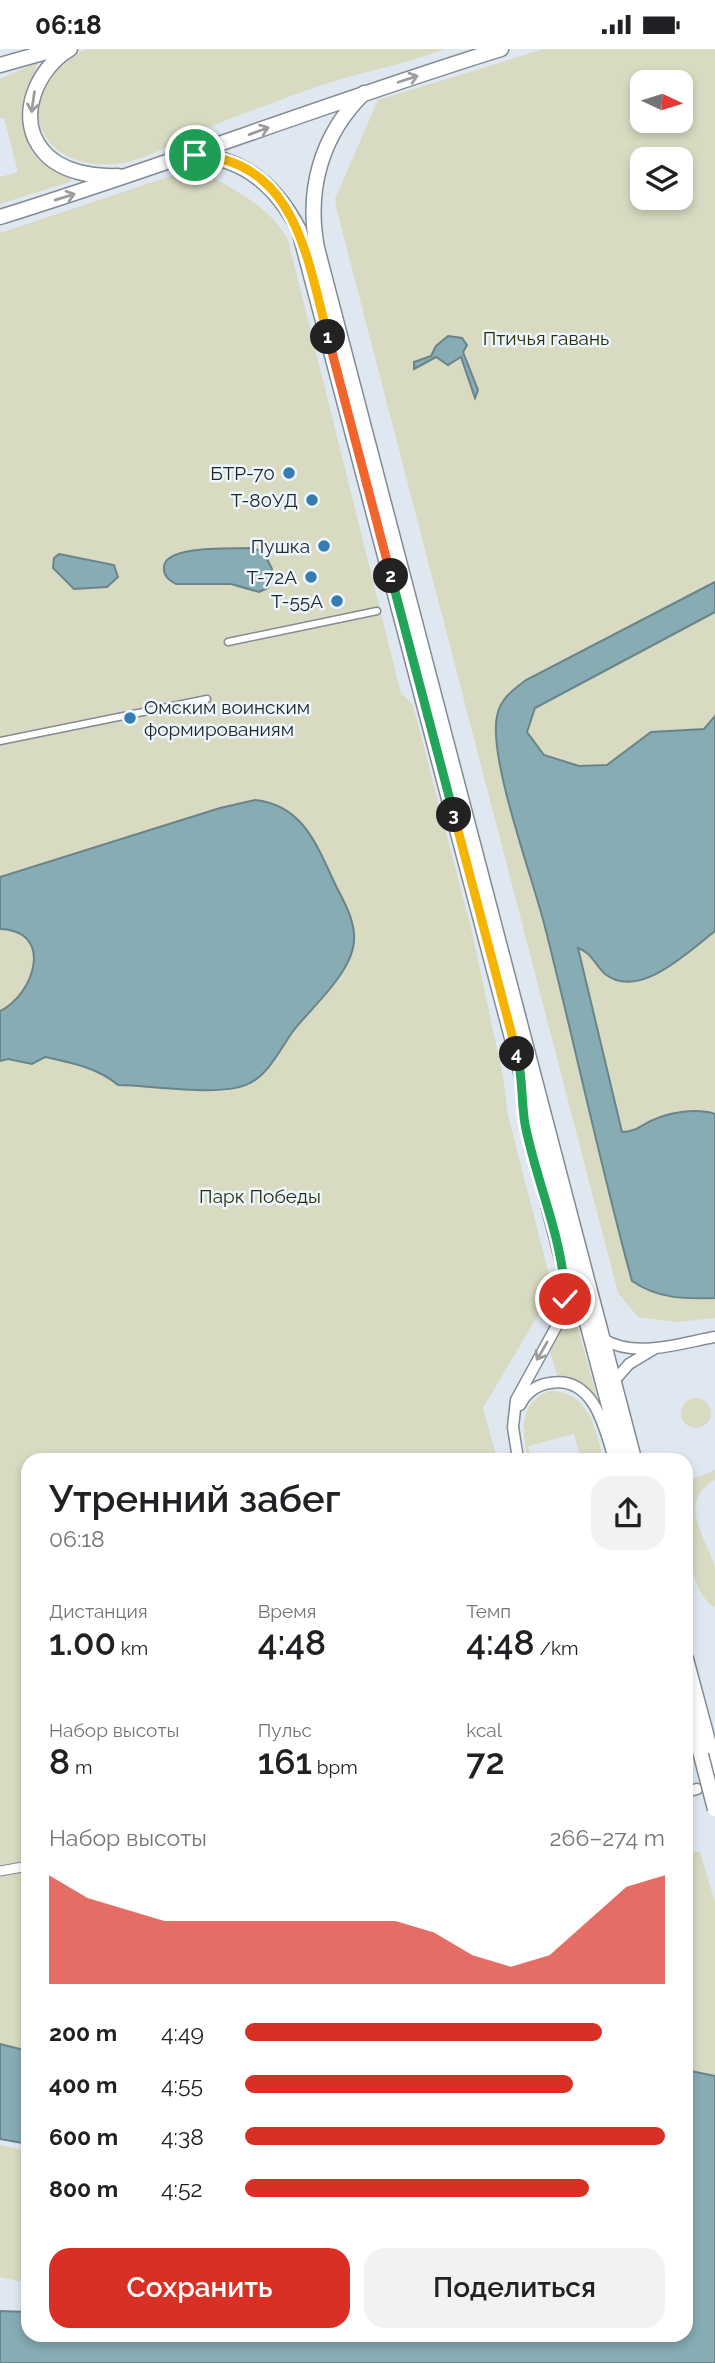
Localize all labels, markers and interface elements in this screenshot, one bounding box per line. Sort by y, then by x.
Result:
text: 06:18 [35,10,102,40]
north arrow [630,70,693,133]
map controls [630,70,693,210]
one-way arrow [397,72,419,85]
one-way arrow [26,90,39,113]
one-way arrow [248,124,270,137]
pin [165,125,225,185]
icon: arrive [176,136,214,174]
button: layers [630,147,693,210]
one-way arrow [54,190,76,203]
pin: 1 [310,319,346,355]
text: 1 [323,325,332,347]
park label: Птичья гавань [483,327,609,349]
place label: БТР-70 [210,462,275,484]
marker: БТР-70 [281,465,297,481]
place label: Т-80УД [231,489,298,511]
marker: Т-80УД [304,492,320,508]
place label: Пушка [251,535,310,557]
marker: Пушка [316,538,332,554]
pin: 2 [374,559,408,593]
text: 2 [385,564,396,586]
place label: Т-72А [246,566,297,588]
marker: Т-72А [303,569,319,585]
place label: Т-55А [271,590,323,612]
marker: Т-55А [329,593,345,609]
place label: Омским воинским формированиям [144,696,310,740]
marker: Омским воинским формированиям [122,710,138,726]
pin: 3 [436,797,472,833]
text: 3 [448,803,459,825]
pin: 4 [500,1037,534,1072]
text: 4 [511,1042,522,1064]
park label: Парк Победы [199,1185,321,1207]
pin [535,1269,595,1329]
icon: check [546,1280,584,1318]
one-way arrow [535,1340,549,1360]
text: Утренний забег [49,1476,341,1521]
button: share [591,1476,665,1550]
text: 06:18 [49,1525,105,1552]
text: Дистанция [49,1600,148,1622]
text: Время [258,1600,316,1622]
text: Темп [466,1600,511,1622]
text: 1.00 [49,1622,116,1663]
text: 4:48 [258,1622,326,1663]
text: 4:48 [466,1622,535,1663]
text: km [116,1637,148,1659]
text: /km [535,1637,579,1659]
text: Набор высоты [49,1719,179,1741]
text: Пульс [258,1719,312,1741]
text: kcal [466,1719,502,1741]
text: 8 [49,1741,70,1782]
text: 161 [258,1741,312,1782]
text: 72 [466,1741,505,1782]
text: m [70,1756,92,1778]
text: bpm [312,1756,358,1778]
text: Набор высоты [49,1824,207,1851]
text: 266–274 m [550,1824,665,1851]
text: 200 m [49,2019,117,2046]
text: 4:49 [161,2019,204,2046]
text: 400 m [49,2071,117,2098]
text: 4:55 [161,2071,203,2098]
text: 600 m [49,2123,118,2150]
text: 4:38 [161,2123,204,2150]
text: 800 m [49,2175,118,2202]
text: 4:52 [161,2175,202,2202]
button: Сохранить [49,2248,350,2328]
button: Поделиться [364,2248,665,2328]

